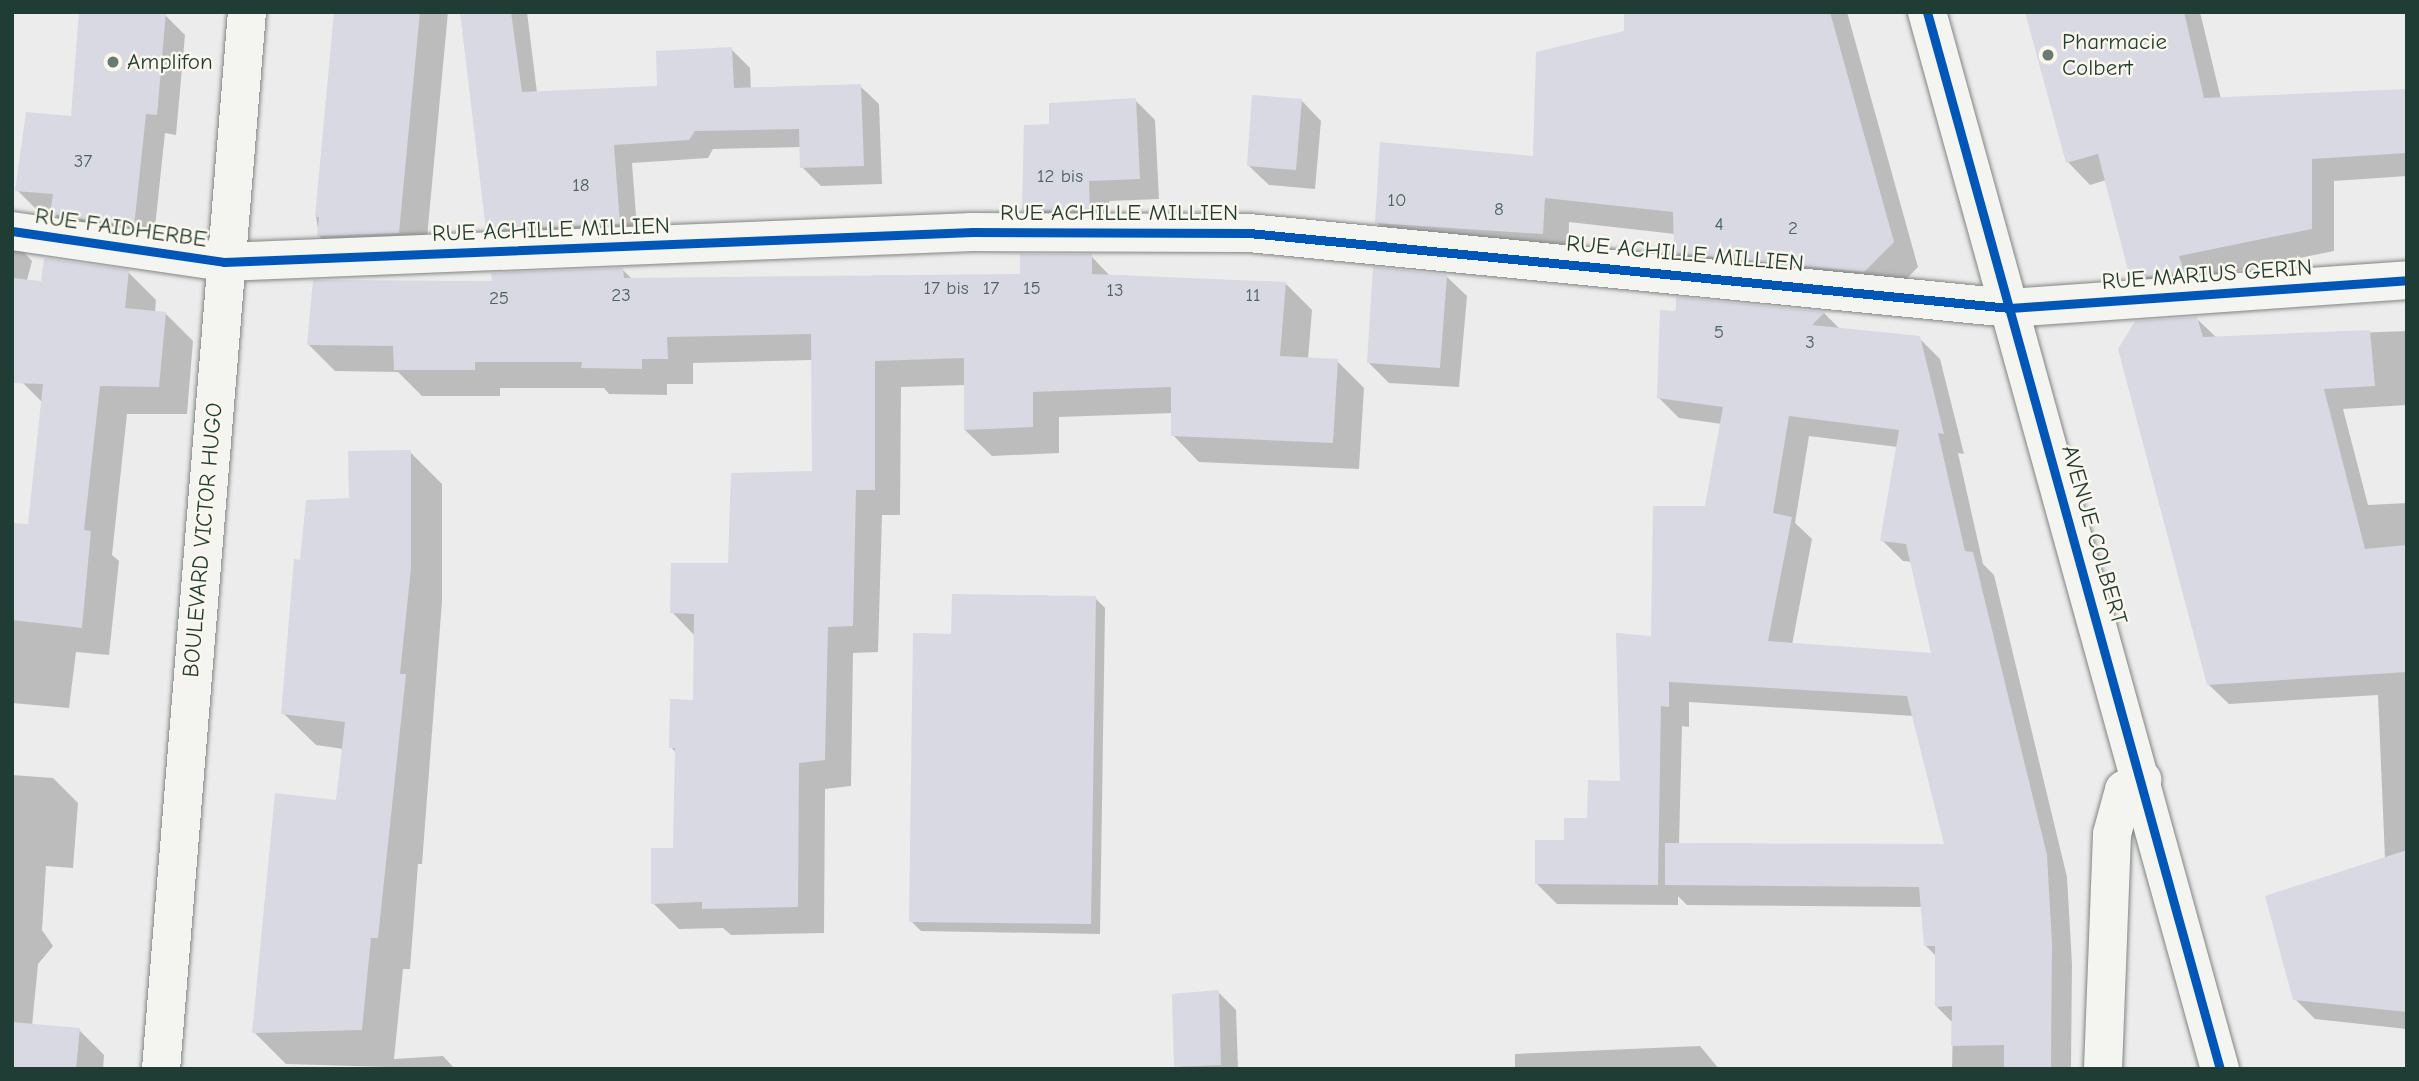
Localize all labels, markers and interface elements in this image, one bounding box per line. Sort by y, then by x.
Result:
place label: Pharmacie Colbert [2062,28,2167,82]
marker: Pharmacie Colbert [2040,47,2056,63]
place label: Amplifon [127,48,213,76]
marker: Amplifon [105,54,121,70]
house number: 37 [74,151,92,173]
house number: 12 bis [1037,166,1083,188]
house number: 18 [572,175,590,197]
house number: 10 [1387,190,1407,212]
street label: RUE ACHILLE MILLIEN [1000,199,1238,227]
house number: 8 [1494,199,1504,221]
street label: RUE FAIDHERBE [33,202,209,254]
street label: RUE ACHILLE MILLIEN [432,212,670,248]
house number: 4 [1714,214,1724,236]
house number: 2 [1788,218,1798,240]
street label: RUE ACHILLE MILLIEN [1565,230,1805,278]
street label: RUE MARIUS GERIN [2101,254,2313,296]
house number: 17 bis [923,278,969,300]
house number: 17 [983,278,999,300]
house number: 15 [1023,278,1041,300]
house number: 13 [1106,280,1124,302]
house number: 23 [611,285,631,307]
house number: 11 [1245,285,1261,307]
house number: 25 [489,288,509,310]
house number: 5 [1714,322,1724,344]
house number: 3 [1805,332,1815,354]
street label: BOULEVARD VICTOR HUGO [177,401,229,679]
street label: AVENUE COLBERT [2055,442,2133,628]

